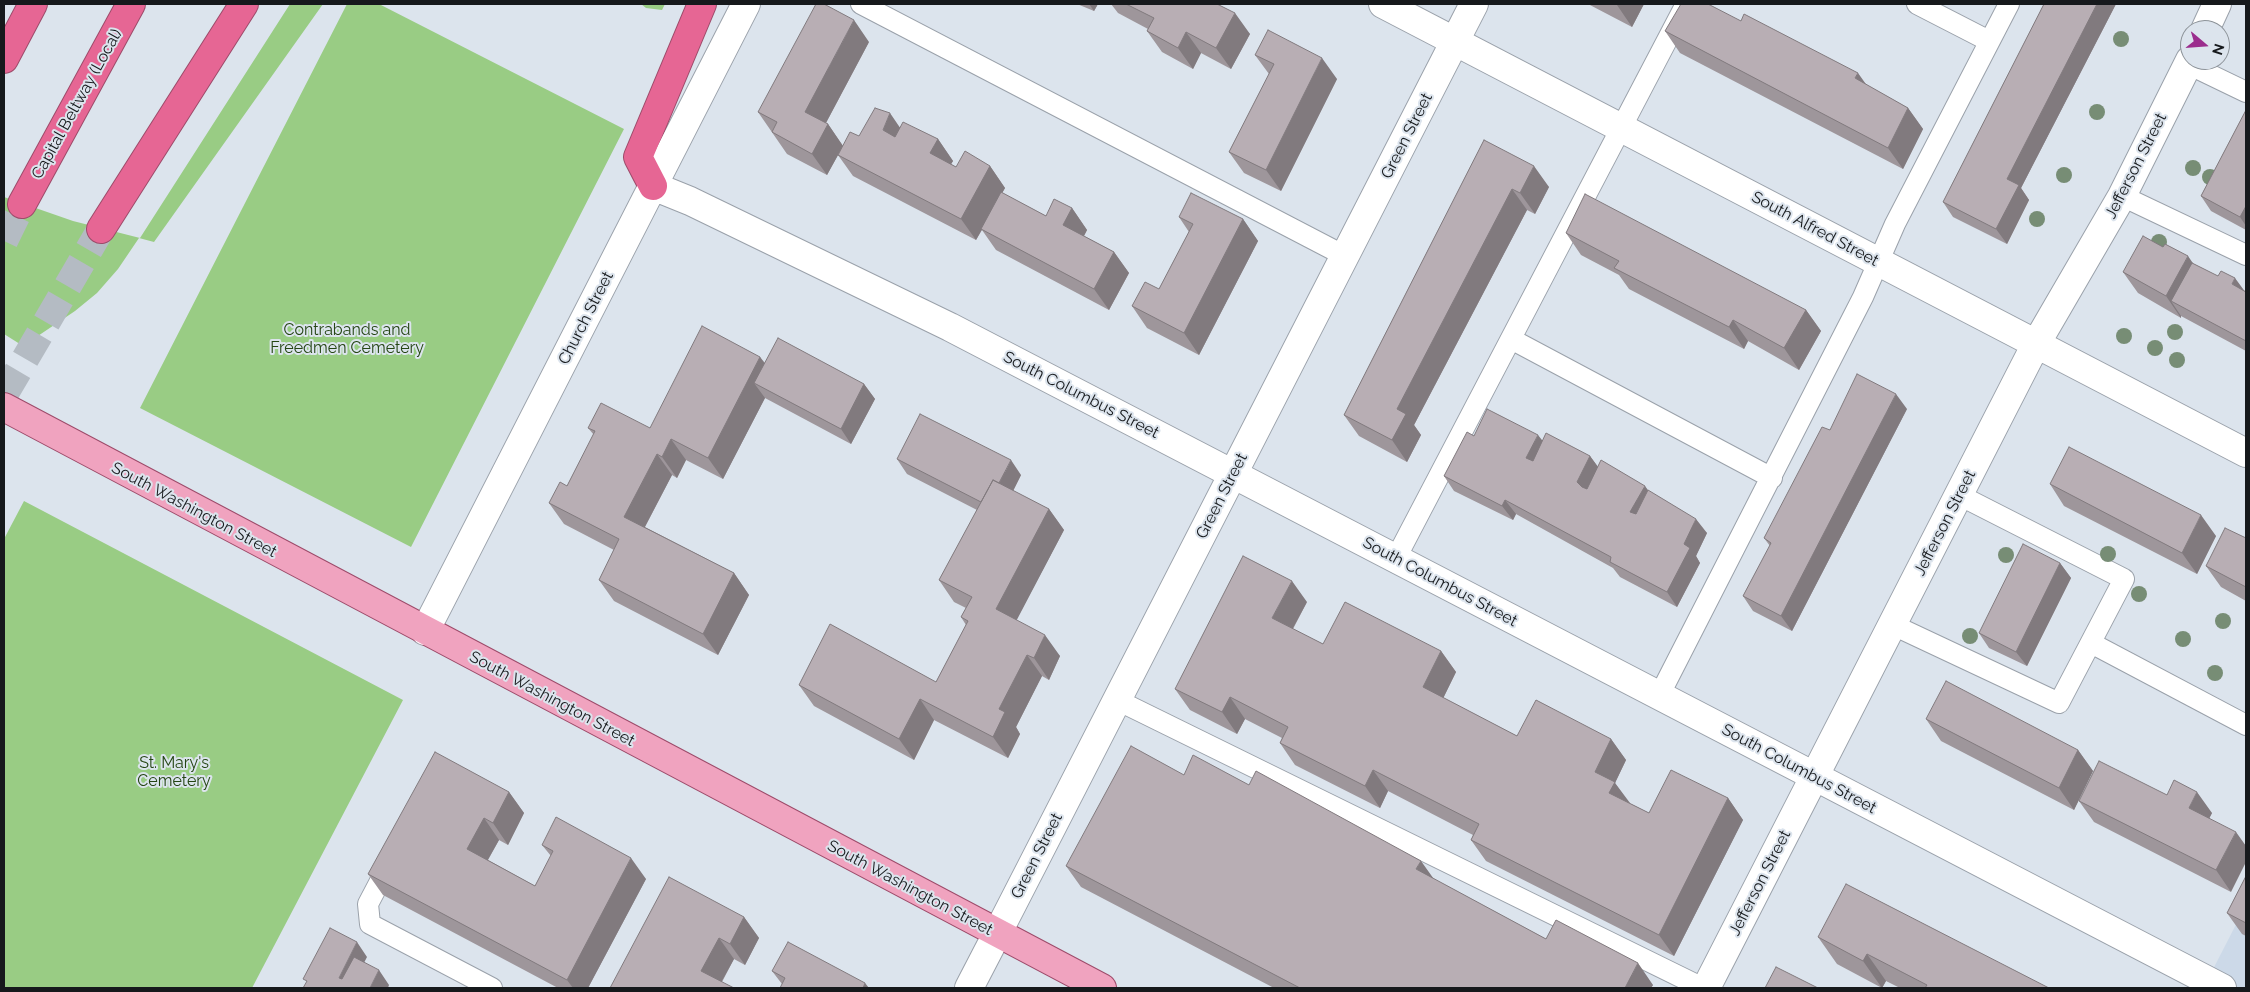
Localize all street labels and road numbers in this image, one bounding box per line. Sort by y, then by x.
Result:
street label: Capital Beltway (Local) [28,26,126,182]
street label: Green Street [1377,90,1437,182]
street label: Jefferson Street [2101,110,2171,222]
street label: South Alfred Street [1748,187,1882,271]
street label: Church Street [554,268,618,368]
street label: South Columbus Street [1000,347,1162,443]
street label: Green Street [1192,450,1252,542]
street label: South Washington Street [108,458,280,562]
street label: Jefferson Street [1910,467,1980,579]
street label: South Columbus Street [1360,533,1520,631]
street label: South Washington Street [466,647,638,751]
street label: South Columbus Street [1719,720,1879,818]
street label: Green Street [1007,810,1067,902]
street label: Jefferson Street [1725,827,1795,939]
street label: South Washington Street [824,836,996,940]

